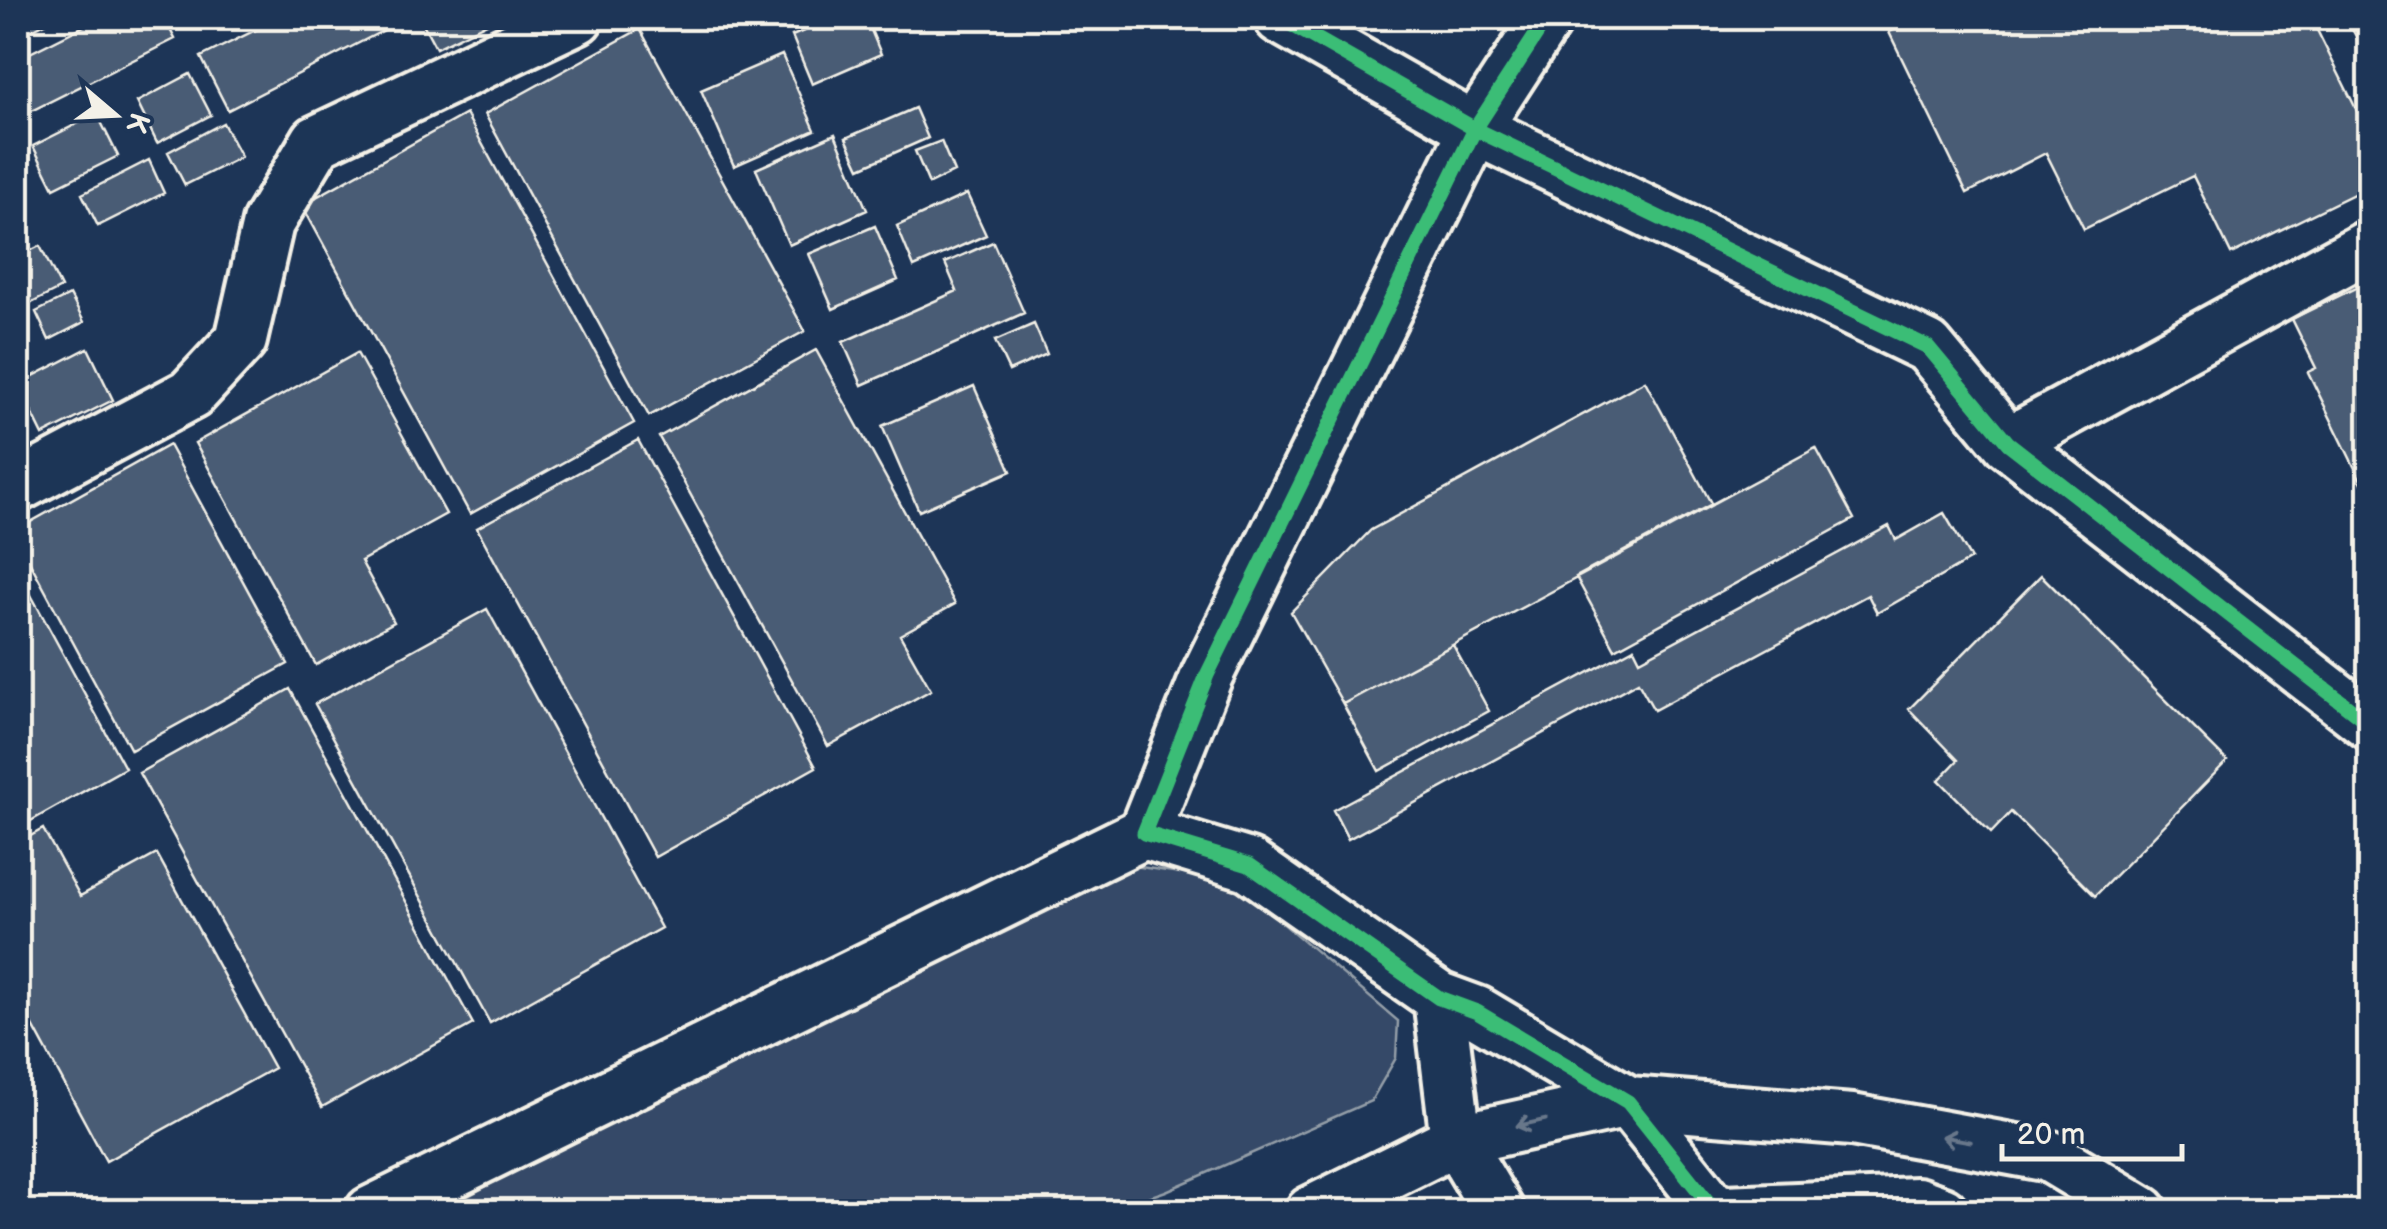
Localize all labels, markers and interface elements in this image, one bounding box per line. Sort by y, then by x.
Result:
north arrow [65,65,165,165]
text: K [119,108,156,137]
scale bar [2002,1099,2182,1161]
one-way arrow [1516,1115,1548,1134]
text: 20 m [2017,1117,2085,1153]
one-way arrow [1941,1129,1973,1148]

